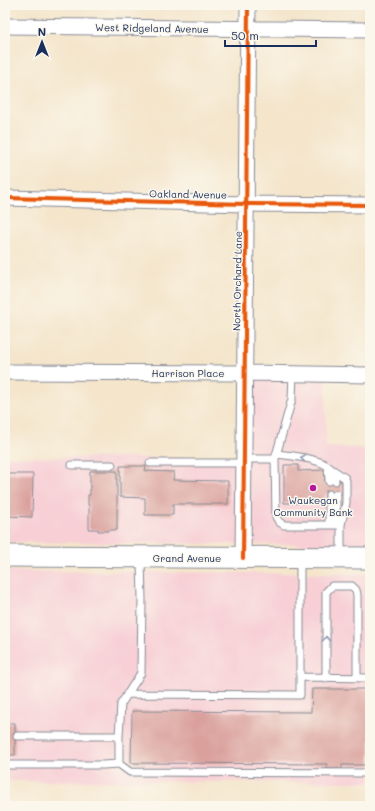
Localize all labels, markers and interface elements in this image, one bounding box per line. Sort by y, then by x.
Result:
street label: West Ridgeland Avenue [95,20,209,36]
north arrow [22,22,62,62]
scale bar [225,22,316,48]
text: N [38,24,46,39]
text: 50 m [231,27,259,43]
street label: Oakland Avenue [149,186,227,202]
street label: North Orchard Lane [229,231,245,331]
street label: Harrison Place [152,366,224,380]
one-way arrow [300,454,306,462]
marker: Waukegan Community Bank [308,483,318,493]
place label: Waukegan Community Bank [273,493,353,519]
street label: Grand Avenue [153,551,221,565]
one-way arrow [322,636,330,642]

